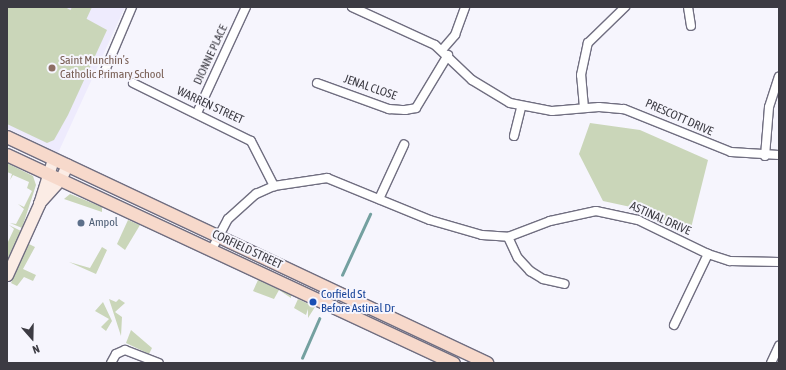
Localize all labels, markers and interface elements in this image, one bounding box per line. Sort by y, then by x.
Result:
street label: DIONNE PLACE [191,23,231,87]
place label: Saint Munchin’s Catholic Primary School [60,54,164,82]
marker: Saint Munchin’s Catholic Primary School [47,63,57,73]
street label: JENAL CLOSE [342,72,398,104]
street label: WARREN STREET [174,84,246,128]
street label: PRESCOTT DRIVE [643,97,715,139]
street label: ASTINAL DRIVE [627,199,693,239]
place label: Ampol [89,216,118,230]
marker: Ampol [76,218,86,228]
street label: CORFIELD STREET [210,227,284,273]
place label: Corfield St Before Astinal Dr [321,288,395,316]
marker: Corfield St Before Astinal Dr [308,297,318,307]
north arrow [12,318,52,358]
text: N [31,343,41,356]

